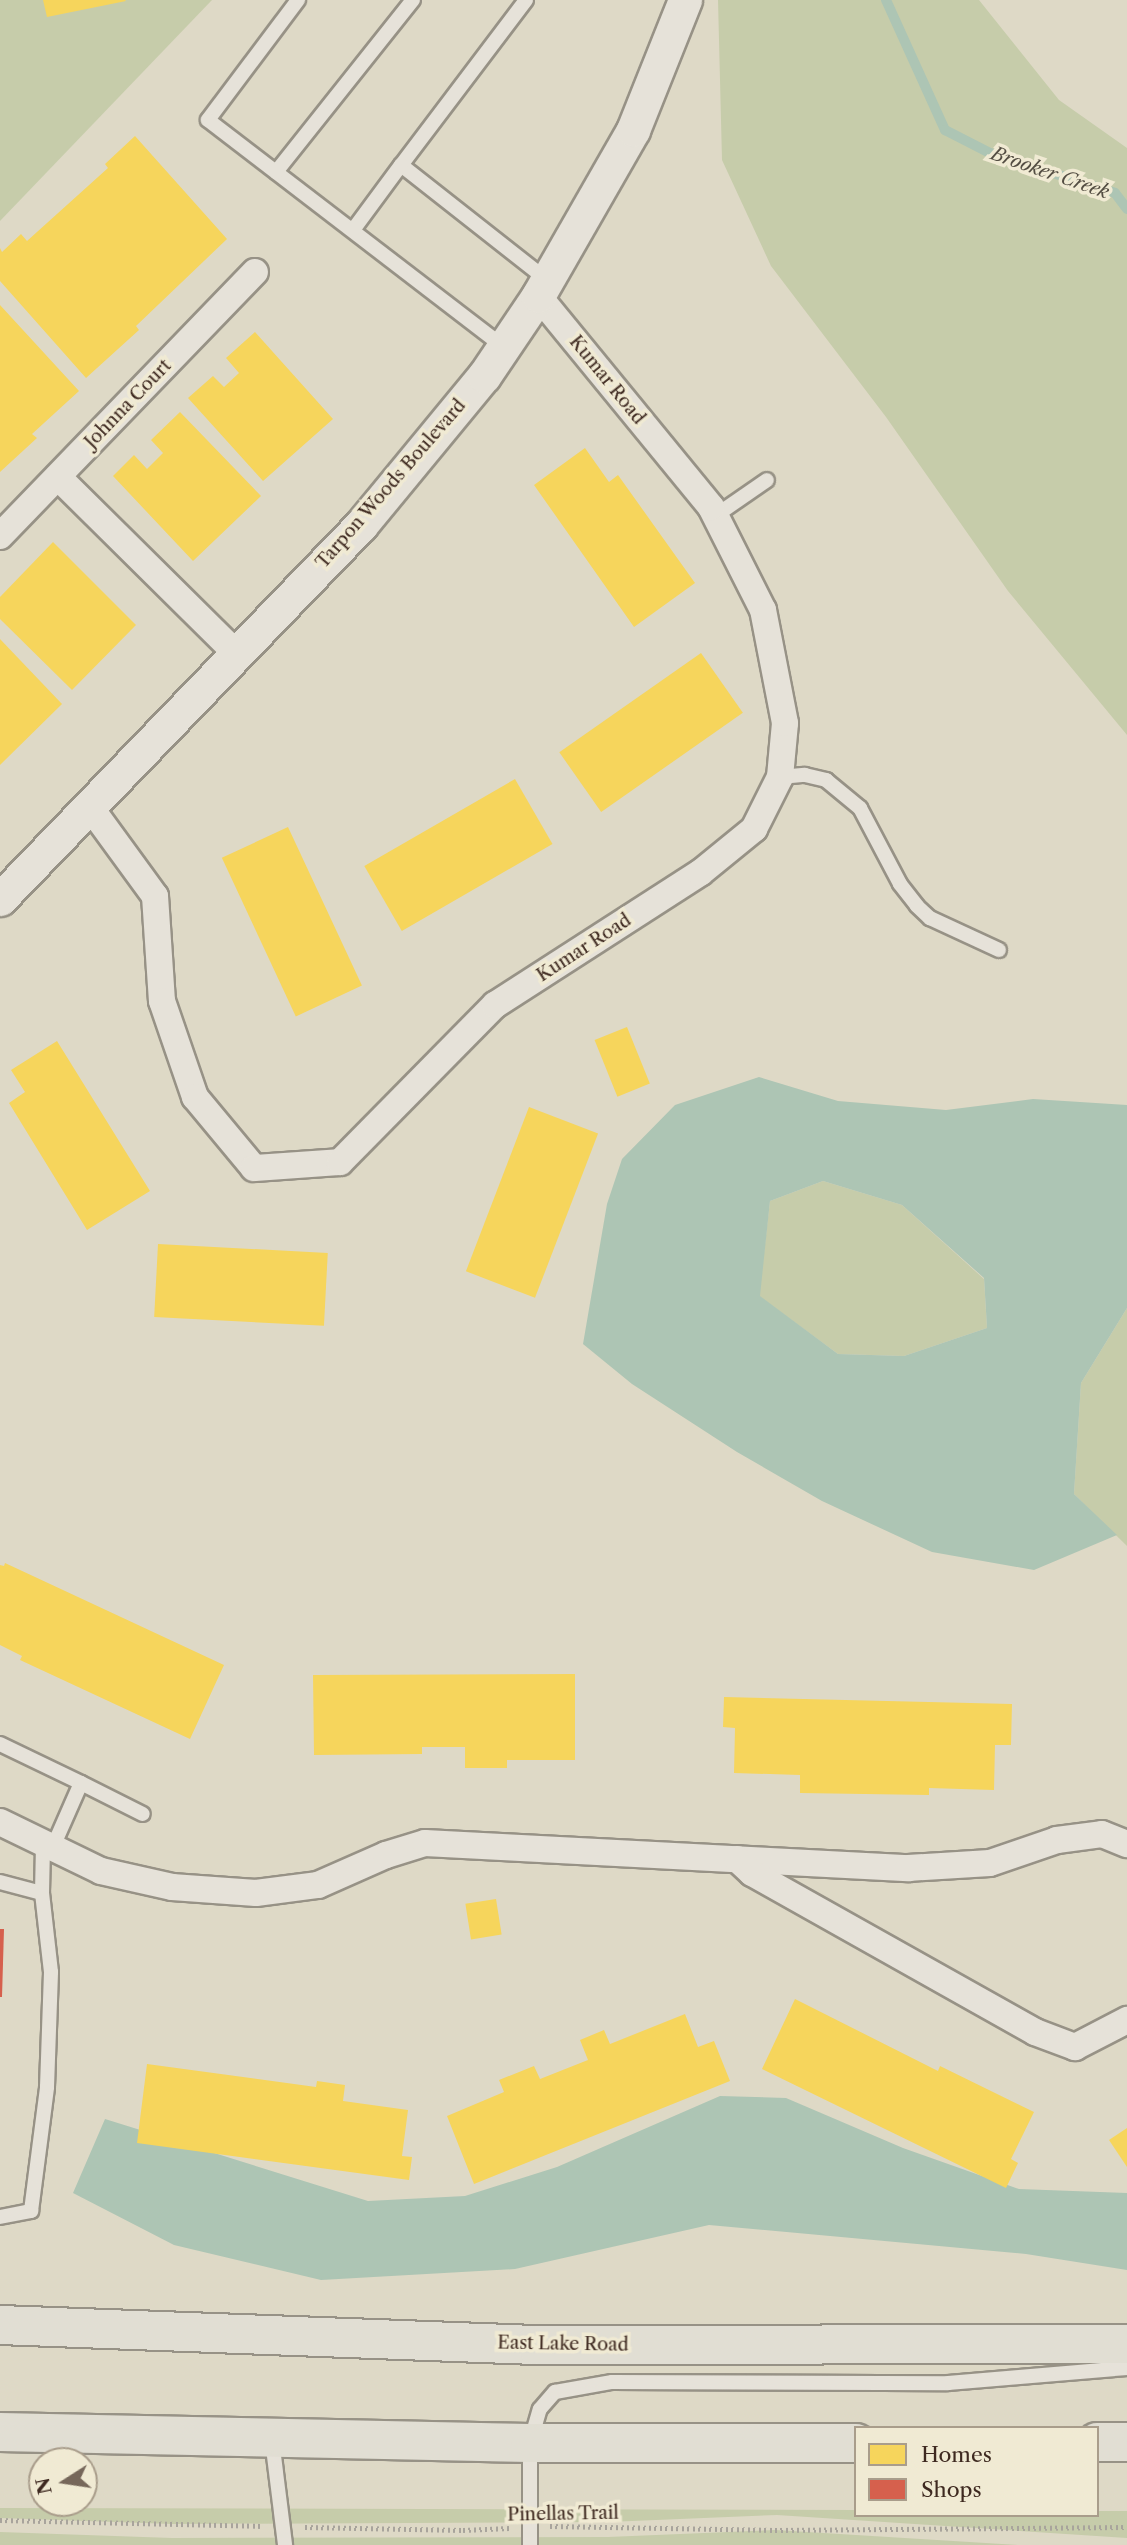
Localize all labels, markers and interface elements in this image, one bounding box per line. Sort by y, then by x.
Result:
water label: Brooker Creek [988,142,1112,204]
street label: Kumar Road [565,331,649,429]
street label: Johnna Court [80,355,176,453]
street label: Tarpon Woods Boulevard [311,395,471,573]
street label: Kumar Road [533,909,635,987]
street label: East Lake Road [497,2332,629,2356]
legend [854,2426,1099,2517]
text: Homes [921,2442,992,2467]
north arrow [28,2447,98,2517]
text: N [31,2476,57,2497]
text: Shops [921,2477,982,2502]
street label: Pinellas Trail [507,2502,619,2526]

